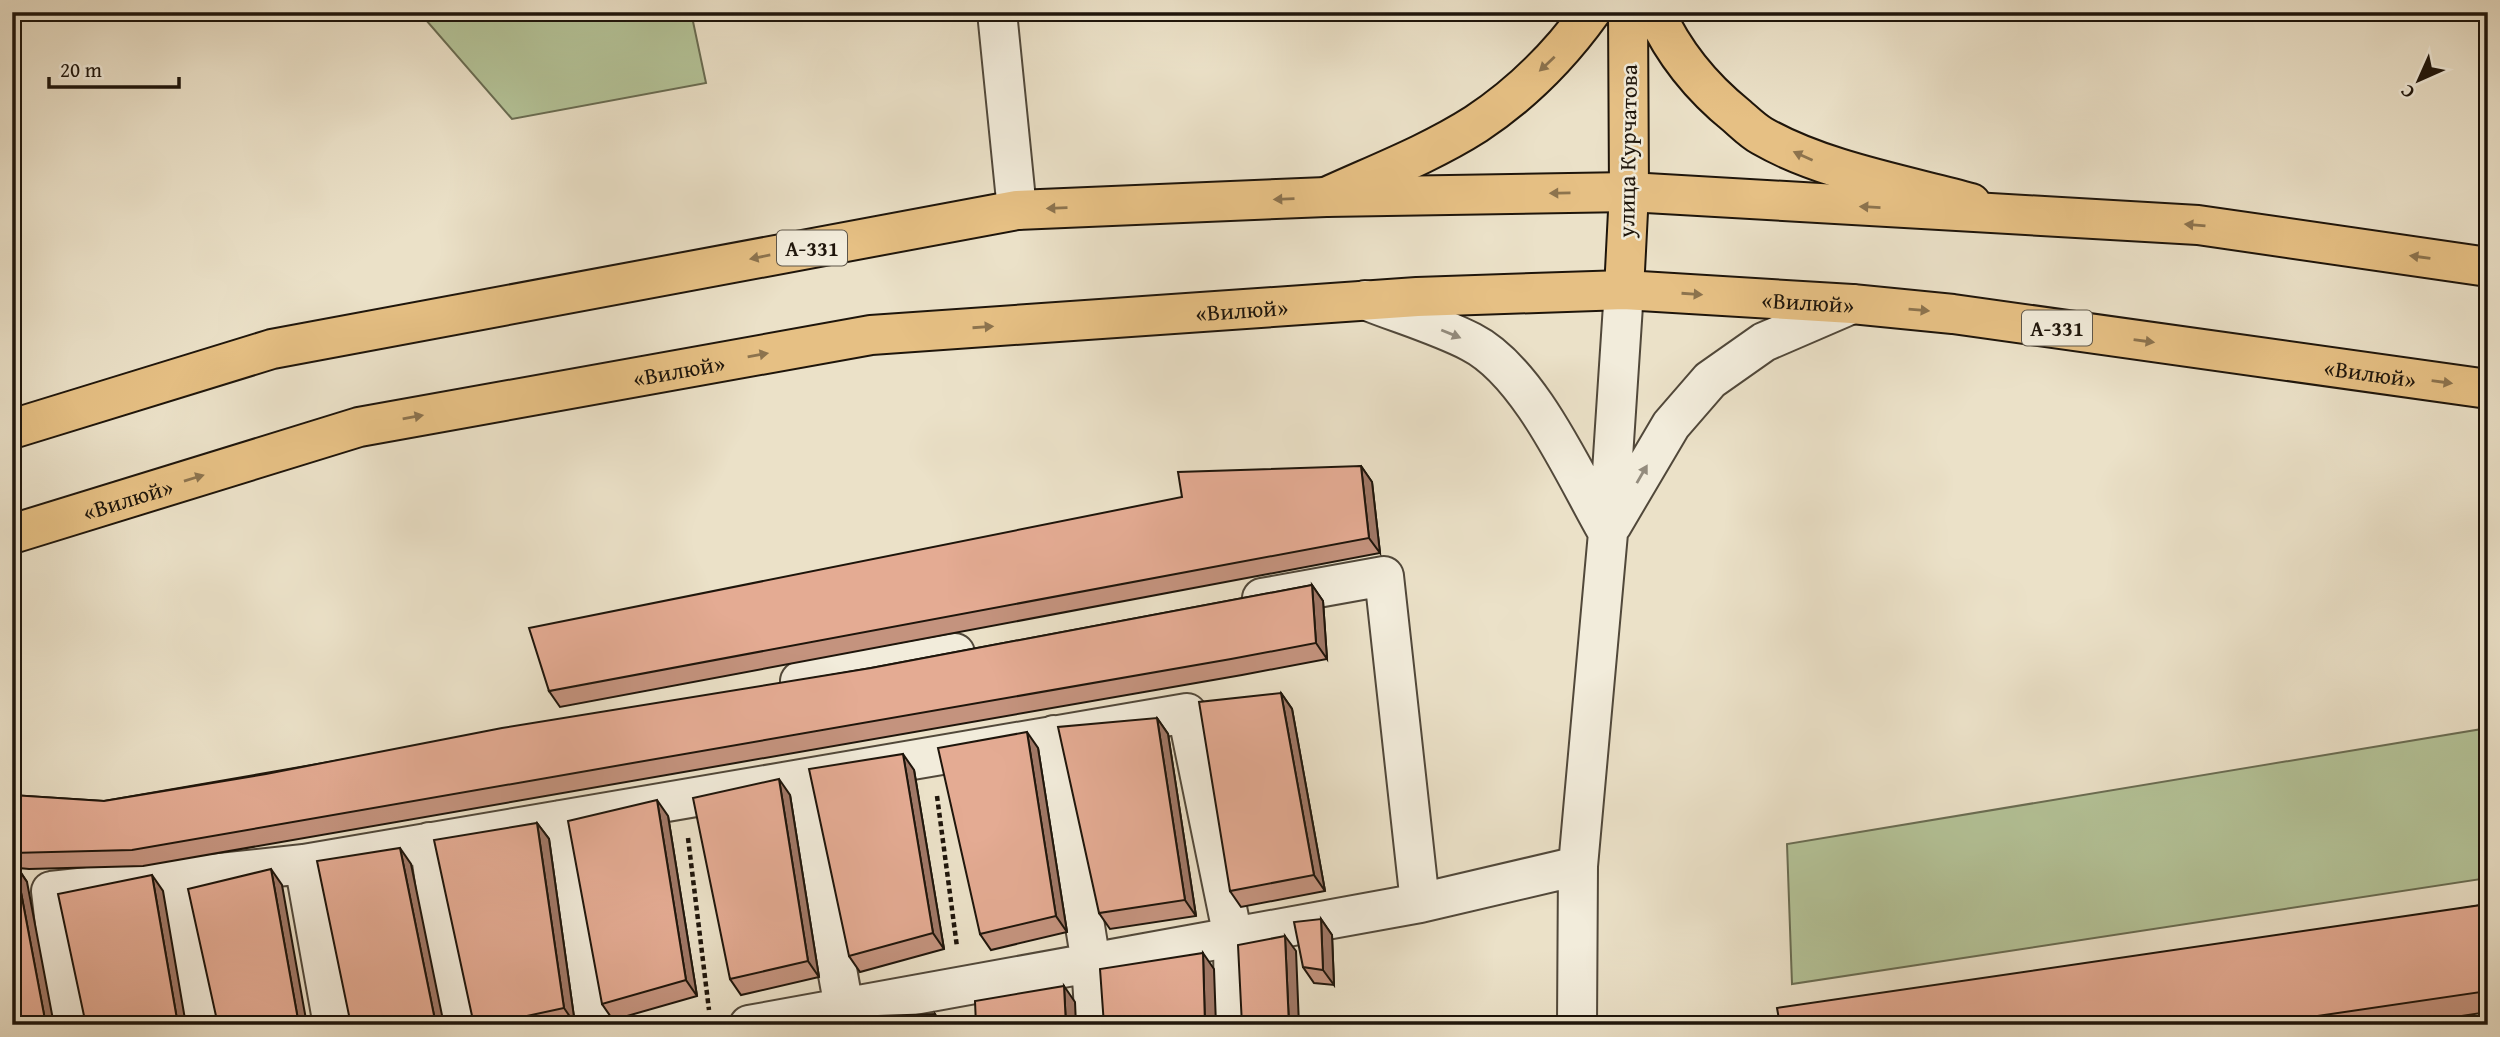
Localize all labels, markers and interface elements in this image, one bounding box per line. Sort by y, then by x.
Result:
scale bar [49,46,178,90]
north arrow [2384,46,2454,116]
text: 20 m [60,54,102,85]
one-way arrow [1538,56,1556,72]
street label: улица Курчатова [1609,64,1645,239]
text: С [2393,78,2421,106]
one-way arrow [1793,150,1813,162]
one-way arrow [1549,187,1571,199]
one-way arrow [1273,193,1295,204]
one-way arrow [1859,201,1881,212]
one-way arrow [1046,202,1068,214]
one-way arrow [2184,219,2206,230]
road number: А-331 [777,230,847,266]
one-way arrow [2409,251,2431,262]
one-way arrow [749,252,771,263]
street label: «Вилюй» [1761,282,1855,321]
one-way arrow [1681,289,1703,300]
street label: «Вилюй» [1194,290,1289,329]
one-way arrow [1908,305,1930,316]
road number: А-331 [2022,310,2092,346]
one-way arrow [972,321,994,332]
one-way arrow [1441,329,1462,340]
one-way arrow [2133,335,2155,346]
street label: «Вилюй» [630,345,727,394]
one-way arrow [747,349,769,360]
street label: «Вилюй» [2322,350,2418,395]
one-way arrow [2431,377,2453,388]
one-way arrow [402,411,424,422]
one-way arrow [1636,464,1648,484]
street label: «Вилюй» [79,469,177,528]
one-way arrow [184,472,205,483]

